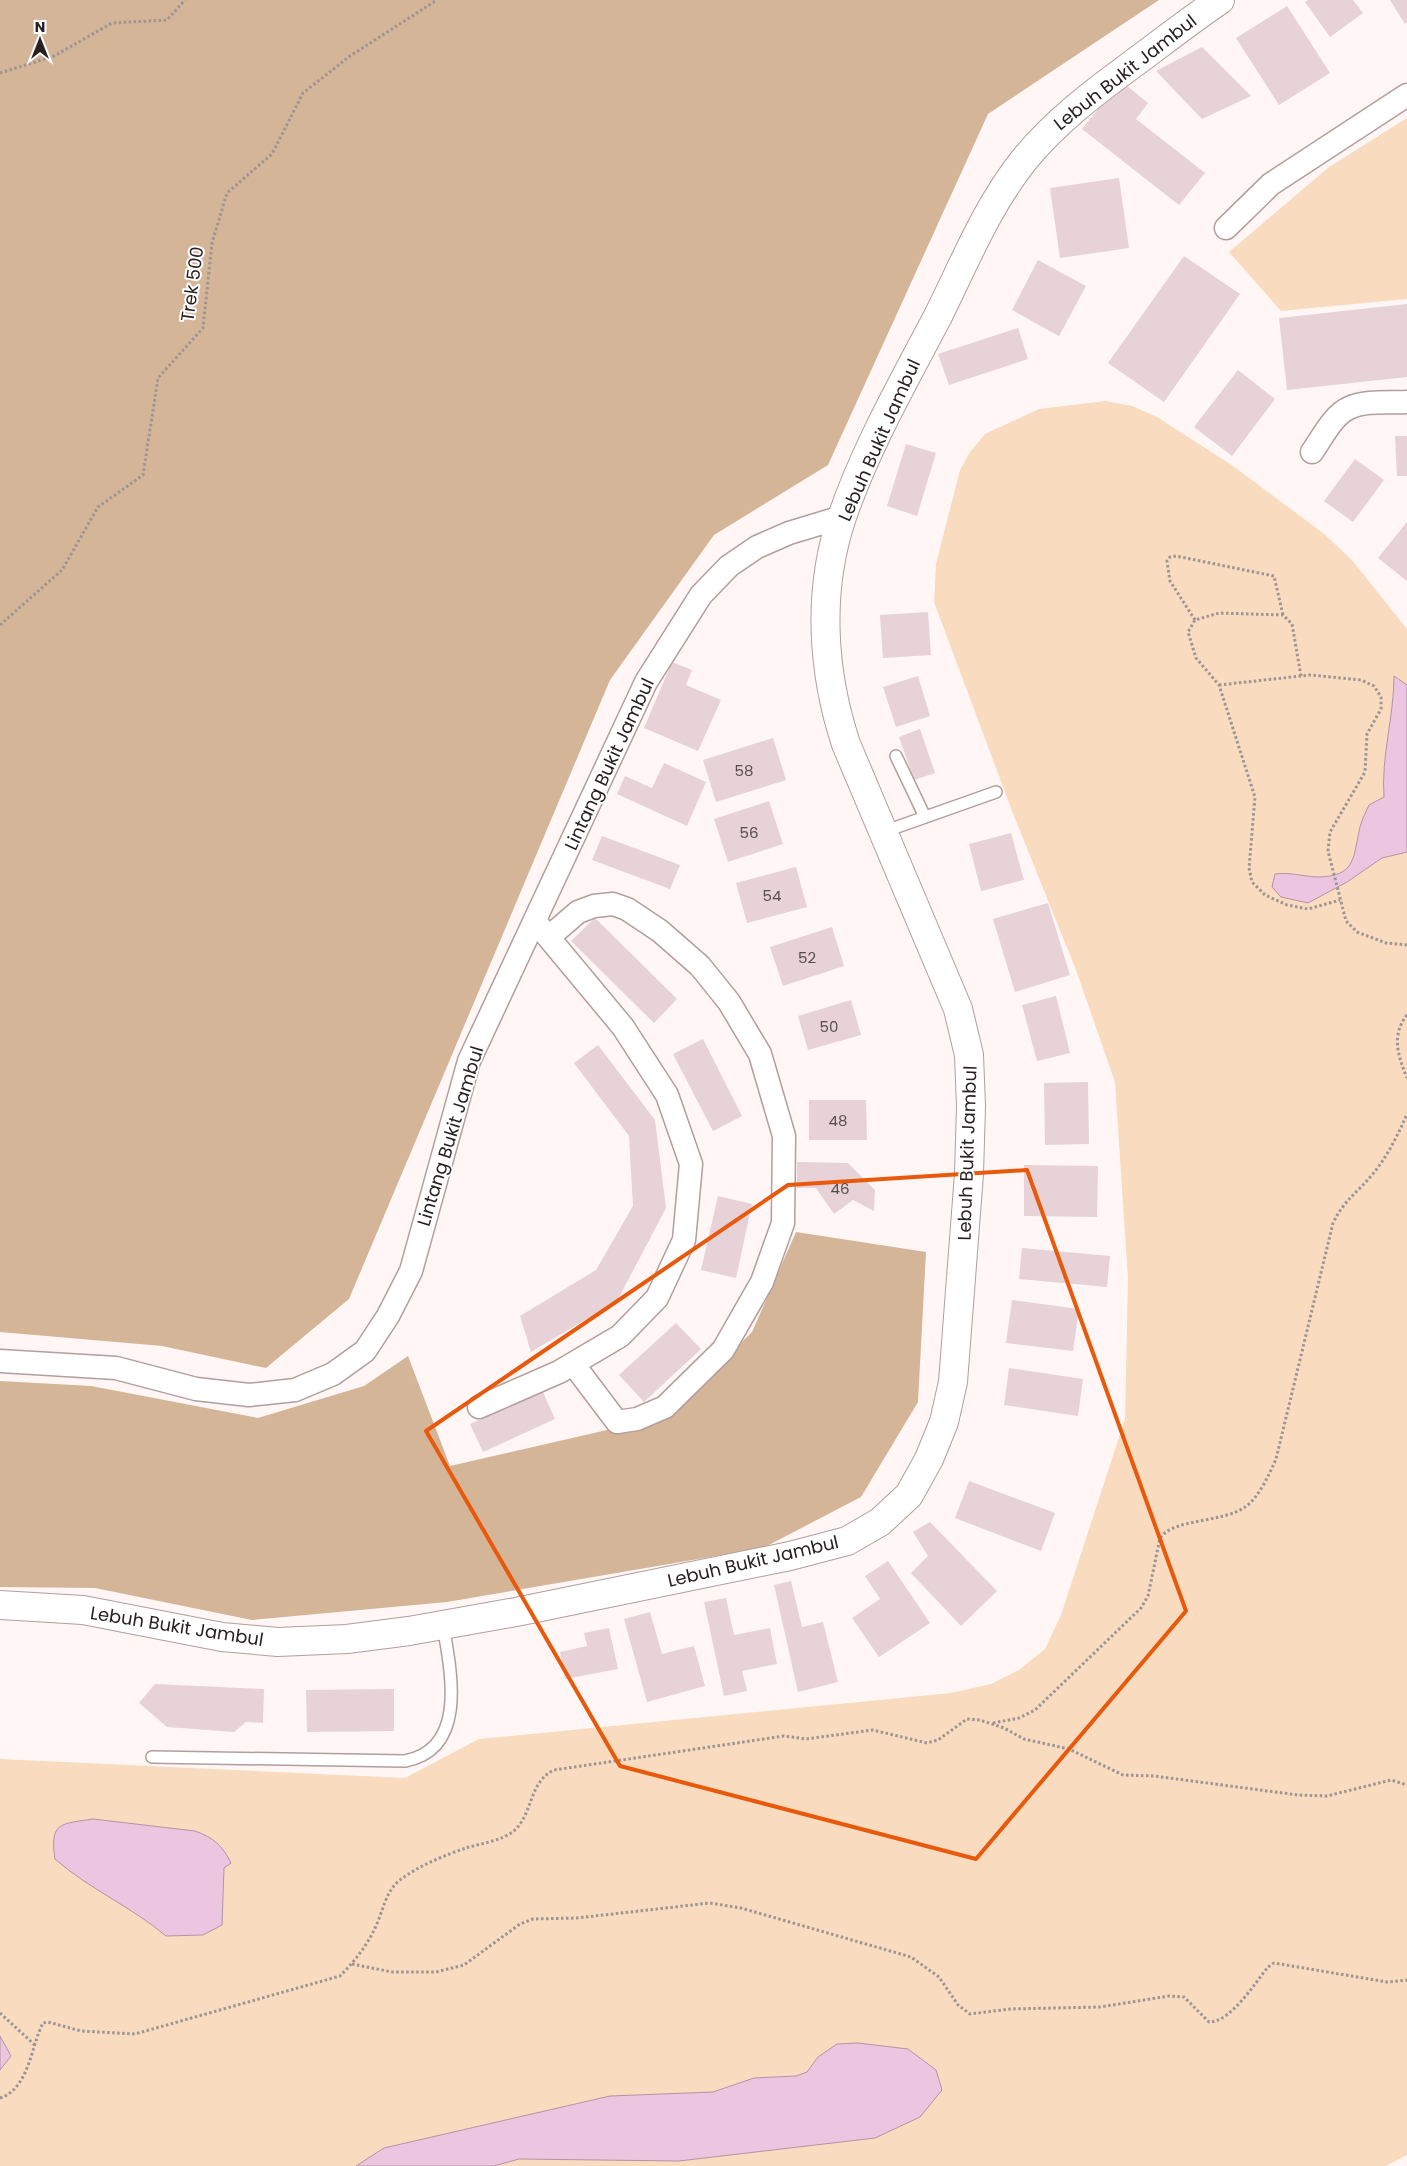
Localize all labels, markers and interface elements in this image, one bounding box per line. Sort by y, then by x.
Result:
street label: Lebuh Bukit Jambul [1048,8,1202,136]
north arrow [15,15,65,65]
text: N [35,17,45,37]
street label: Trek 500 [174,245,210,323]
street label: Lebuh Bukit Jambul [832,355,926,525]
street label: Lintang Bukit Jambul [558,674,660,854]
house number: 58 [735,760,753,781]
house number: 56 [740,822,758,843]
house number: 54 [763,885,781,906]
house number: 52 [798,947,816,968]
house number: 50 [820,1016,838,1037]
street label: Lintang Bukit Jambul [411,1043,489,1229]
street label: Lebuh Bukit Jambul [951,1065,983,1241]
house number: 48 [829,1110,847,1131]
house number: 46 [831,1178,849,1199]
street label: Lebuh Bukit Jambul [665,1529,841,1593]
street label: Lebuh Bukit Jambul [89,1600,265,1652]

